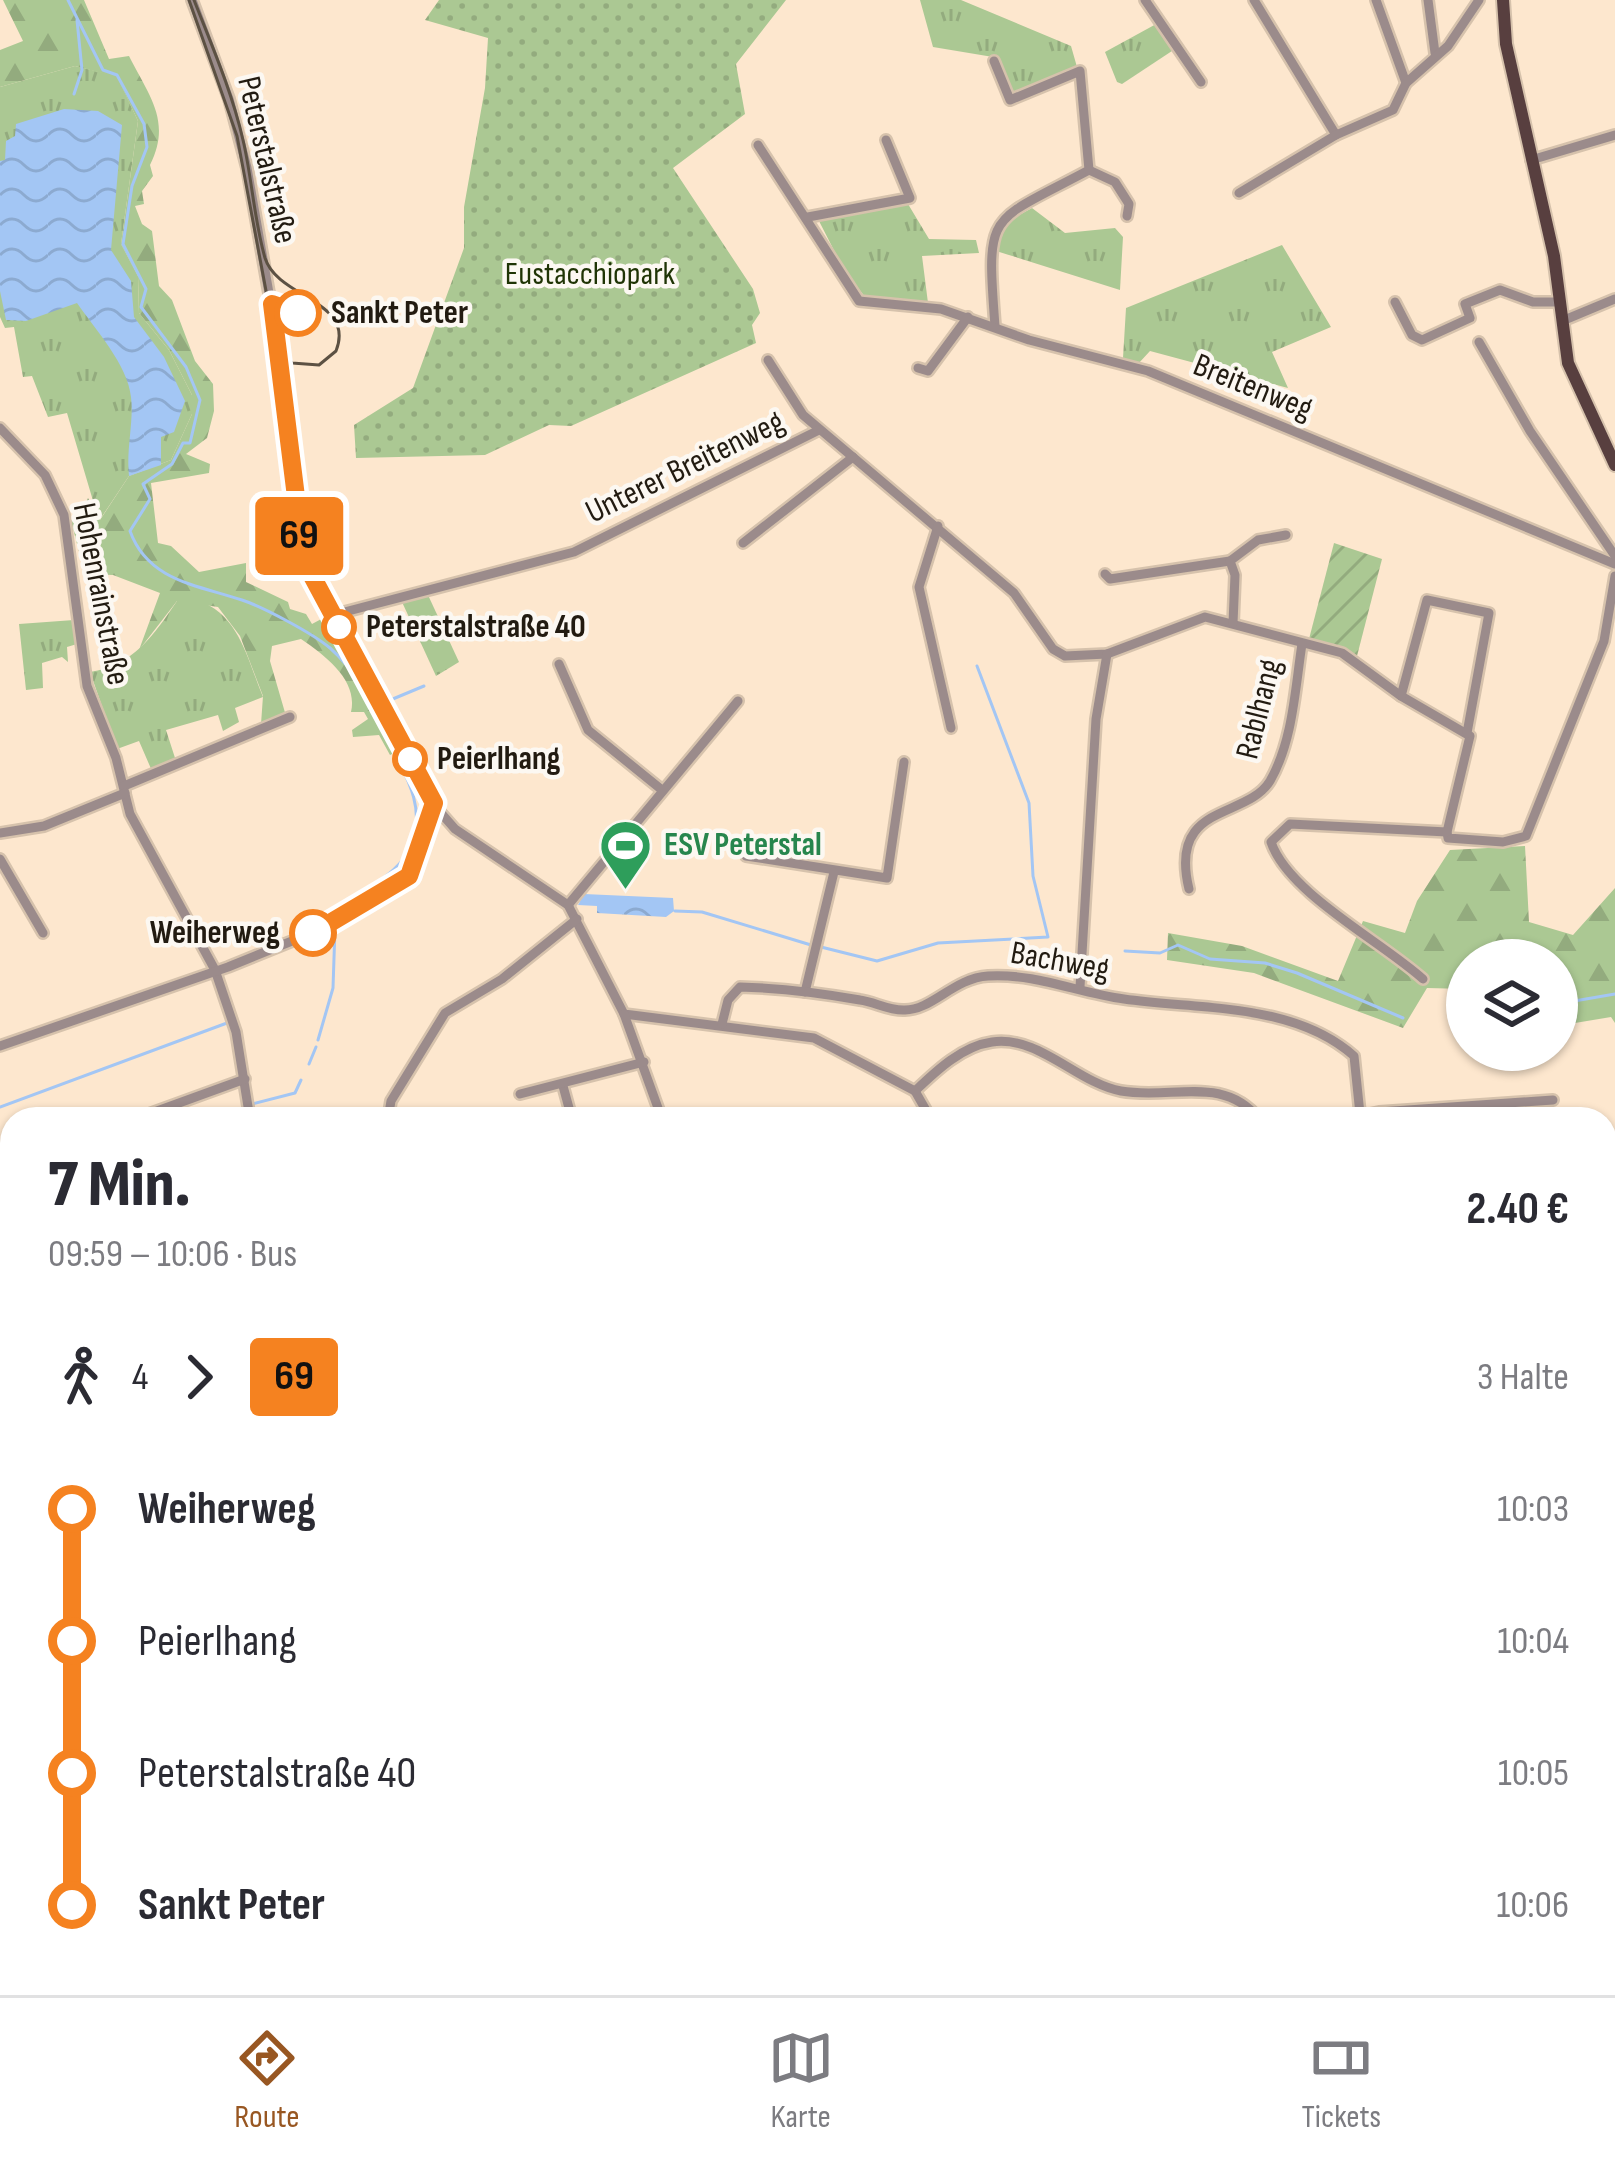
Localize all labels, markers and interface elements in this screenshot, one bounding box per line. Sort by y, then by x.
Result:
street label: Peterstalstraße [228,72,306,248]
park label: Eustacchiopark [505,254,676,294]
marker: Sankt Peter [276,291,320,335]
place label: Sankt Peter [331,293,468,333]
street label: Breitenweg [1188,345,1318,429]
street label: Unterer Breitenweg [579,402,791,532]
line badge: 69 [245,497,353,575]
street label: Hohenrainstraße [64,500,138,688]
text: 69 [279,510,319,561]
place label: Peterstalstraße 40 [366,607,586,647]
marker: Peterstalstraße 40 [323,611,355,643]
street label: Rablhang [1227,655,1291,763]
place label: Peierlhang [437,739,561,779]
marker: Peierlhang [394,743,426,775]
sports icon: ESV Peterstal [597,817,653,891]
place label: ESV Peterstal [664,825,822,865]
marker: Weiherweg [291,911,335,955]
place label: Weiherweg [150,913,280,953]
street label: Bachweg [1007,933,1113,989]
map controls [1446,939,1578,1071]
button: layers [1446,939,1578,1071]
text: 7 Min. [48,1146,191,1225]
text: 2.40 € [1466,1182,1569,1237]
text: 09:59 – 10:06 · Bus [48,1231,297,1278]
icon: walk [48,1344,114,1410]
icon: forward [166,1344,232,1410]
text: 69 [274,1351,314,1402]
text: 4 [132,1354,148,1401]
text: 3 Halte [1477,1354,1569,1401]
text: Weiherweg [138,1482,316,1537]
text: 10:03 [1497,1486,1569,1533]
text: Peierlhang [138,1614,297,1669]
text: 10:04 [1497,1618,1569,1665]
text: Peterstalstraße 40 [138,1746,416,1801]
text: 10:05 [1498,1750,1569,1797]
text: Sankt Peter [138,1878,325,1933]
text: 10:06 [1497,1882,1569,1929]
tab: Route [234,2025,300,2137]
tab: Karte [768,2025,834,2137]
tab: Tickets [1301,2025,1381,2137]

